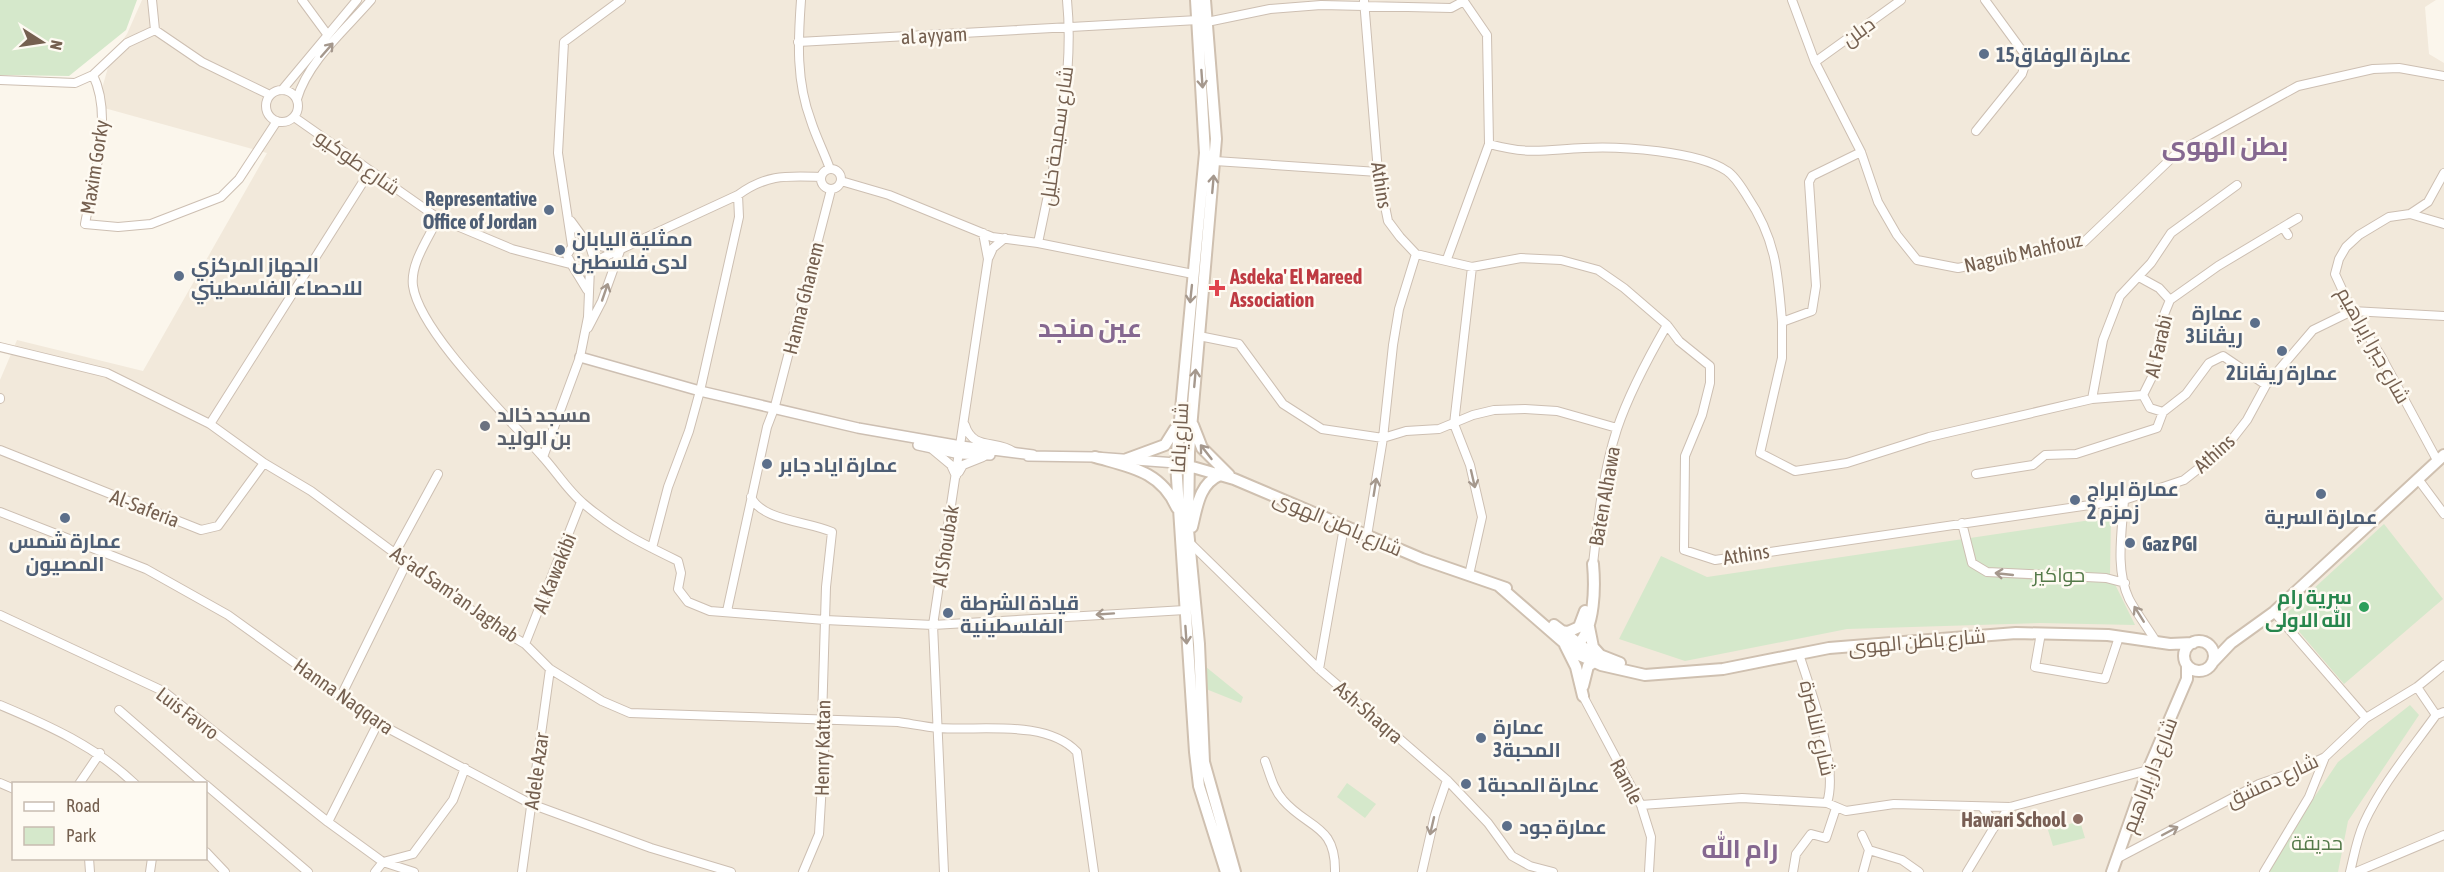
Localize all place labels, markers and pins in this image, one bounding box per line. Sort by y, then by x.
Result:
place label: عمارة الوفاق15 [1996,43,2131,68]
marker: عمارة الوفاق15 [1977,47,1991,61]
place label: Representative Office of Jordan [423,187,537,233]
marker: Representative Office of Jordan [542,203,556,217]
place label: ممثلية اليابان لدى فلسطين [572,227,693,274]
marker: ممثلية اليابان لدى فلسطين [553,243,567,257]
place label: الجهاز المركزي للاحصاء الفلسطيني [191,253,363,305]
place label: Asdeka' El Mareed Association [1229,265,1362,311]
marker: الجهاز المركزي للاحصاء الفلسطيني [172,269,186,283]
marker: Asdeka' El Mareed Association [1208,279,1226,297]
place label: عمارة ريڤانا3 [2186,301,2243,348]
marker: عمارة ريڤانا3 [2248,316,2262,330]
marker: عمارة ريڤانا2 [2275,344,2289,358]
place label: عمارة ريڤانا2 [2226,361,2338,385]
place label: مسجد خالد بن الوليد [497,403,591,450]
marker: مسجد خالد بن الوليد [478,419,492,433]
place label: عمارة اياد جابر [778,453,898,477]
marker: عمارة اياد جابر [760,457,774,471]
place label: عمارة ابراج زمزم 2 [2087,477,2179,526]
marker: عمارة السرية [2314,487,2328,501]
marker: عمارة ابراج زمزم 2 [2068,493,2082,507]
place label: عمارة السرية [2265,505,2377,529]
marker: عمارة شمس المصيون [58,511,72,525]
place label: عمارة شمس المصيون [9,529,121,576]
place label: Gaz PGI [2142,532,2197,555]
marker: Gaz PGI [2123,536,2137,550]
place label: سرية رام الله الاولى [2265,585,2352,632]
place label: قيادة الشرطة الفلسطينية [960,591,1079,638]
marker: سرية رام الله الاولى [2357,600,2371,614]
marker: قيادة الشرطة الفلسطينية [941,606,955,620]
place label: عمارة المحبة3 [1493,715,1561,762]
marker: عمارة المحبة3 [1474,731,1488,745]
place label: عمارة المحبة1 [1478,773,1600,797]
marker: عمارة المحبة1 [1459,777,1473,791]
place label: Hawari School [1961,808,2067,831]
marker: Hawari School [2071,812,2085,826]
place label: عمارة جود [1519,815,1607,839]
marker: عمارة جود [1500,819,1514,833]

